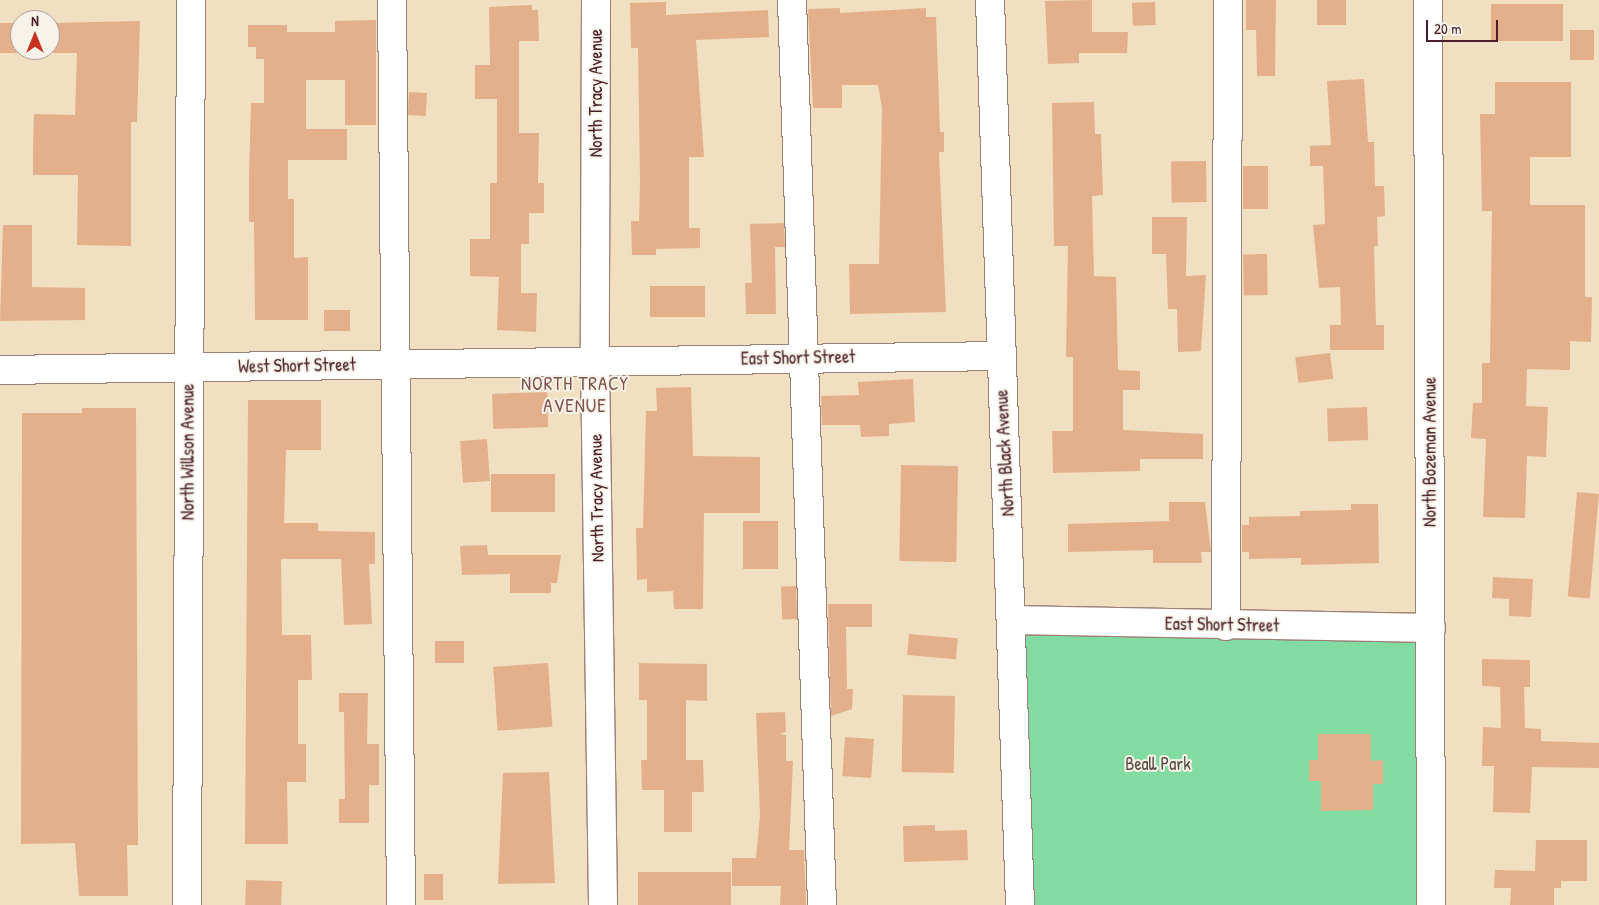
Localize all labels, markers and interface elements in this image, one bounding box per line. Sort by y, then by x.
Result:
north arrow [10,10,60,60]
scale bar [1429,10,1502,42]
text: N [31,11,39,30]
text: 20 m [1434,18,1461,39]
street label: North Tracy Avenue [585,29,607,157]
street label: East Short Street [741,346,855,370]
street label: West Short Street [238,354,356,378]
district label: NORTH TRACY AVENUE [520,373,630,417]
street label: North Bozeman Avenue [1419,377,1441,527]
street label: North Willson Avenue [177,384,199,520]
street label: North Black Avenue [991,389,1019,517]
street label: North Tracy Avenue [585,434,609,562]
street label: East Short Street [1165,613,1279,637]
park label: Beall Park [1125,753,1191,775]

